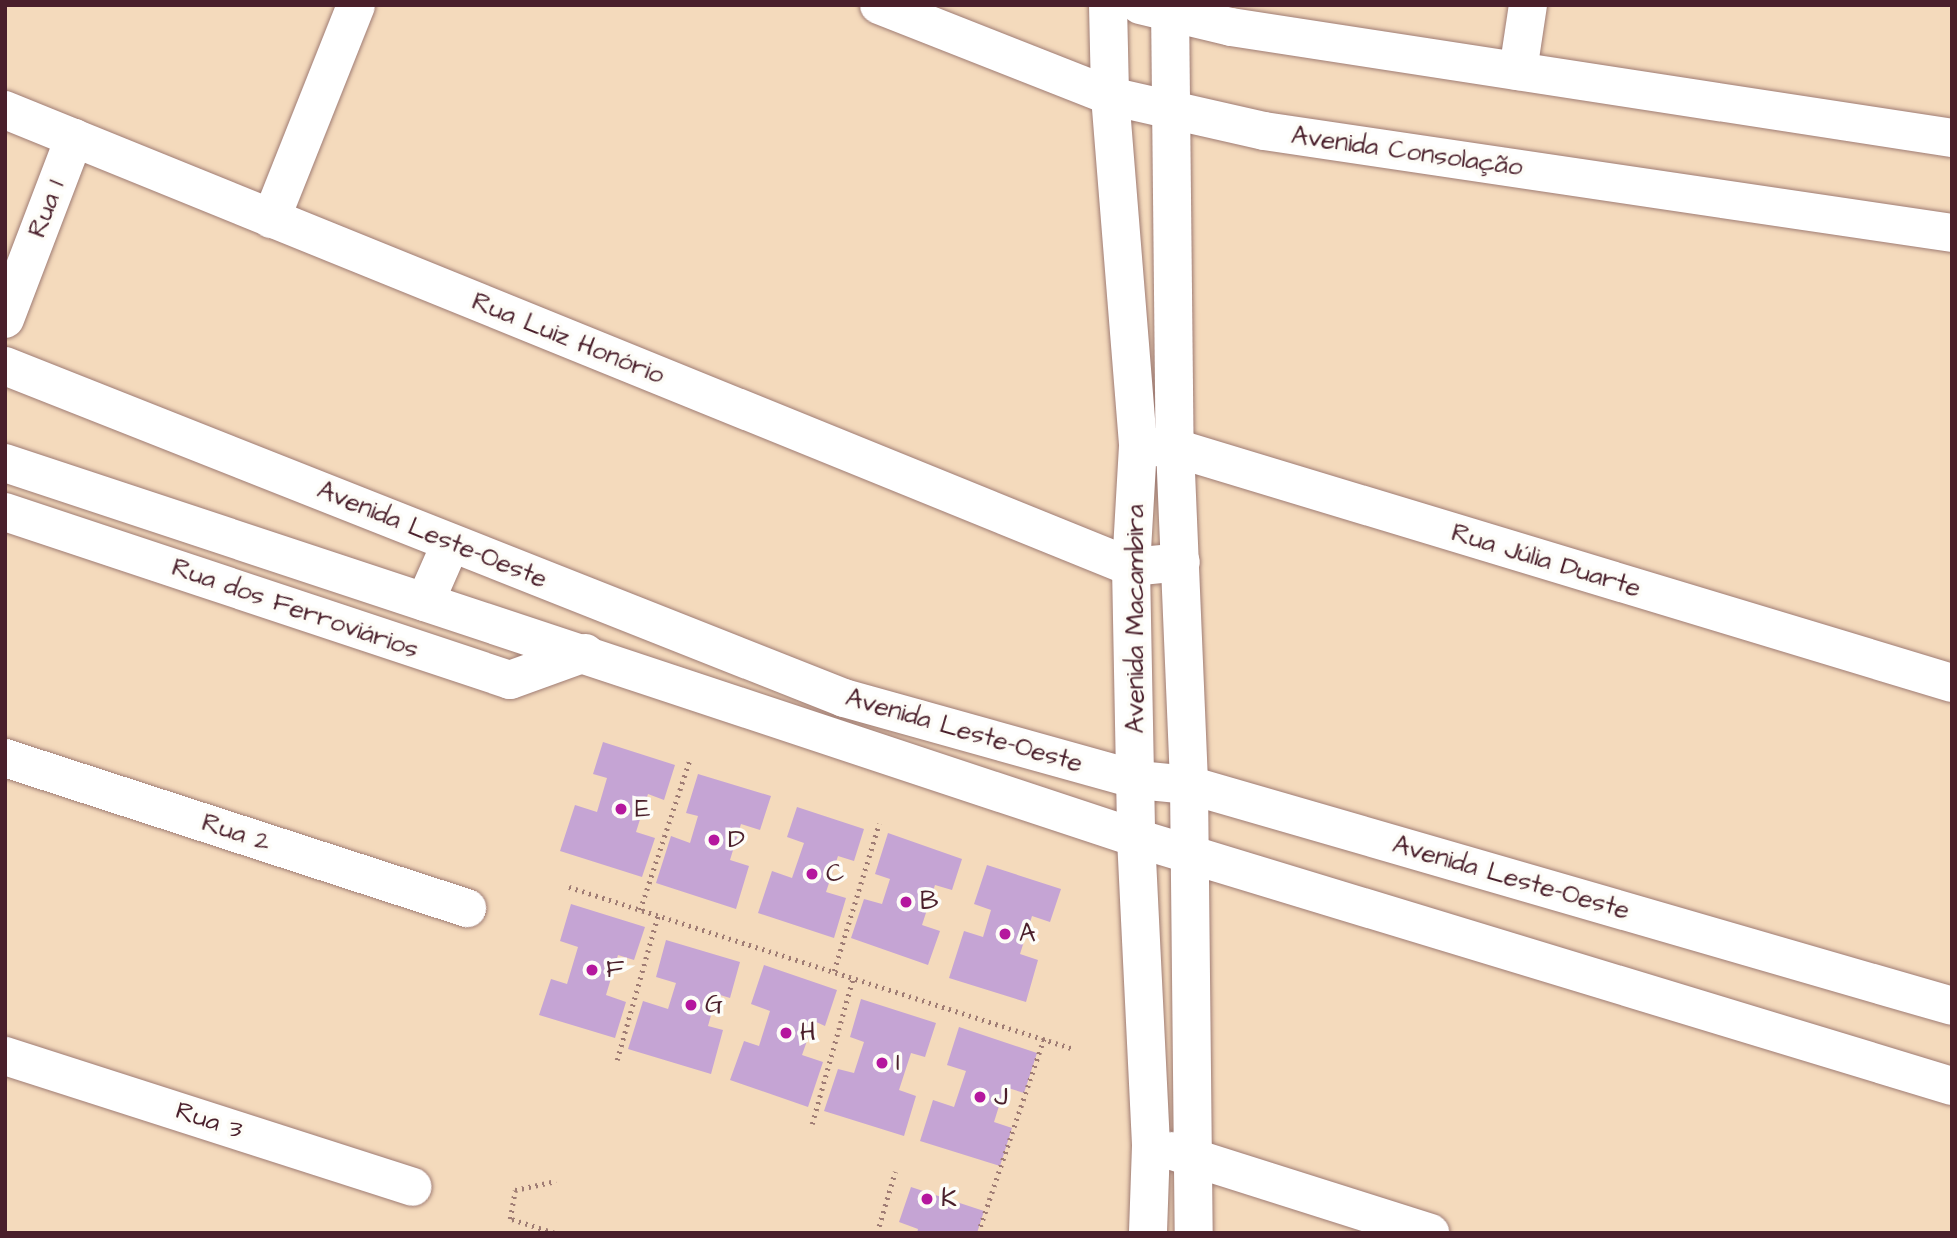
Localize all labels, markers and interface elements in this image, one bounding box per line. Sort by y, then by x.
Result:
street label: Avenida Consolação [1289,120,1525,184]
street label: Rua 1 [22,176,72,242]
street label: Rua Luiz Honório [467,286,669,392]
street label: Avenida Leste-Oeste [313,475,551,595]
street label: Avenida Macambira [1120,505,1152,733]
street label: Rua Júlia Duarte [1448,517,1644,605]
street label: Rua dos Ferroviários [168,552,422,666]
street label: Avenida Leste-Oeste [842,682,1086,780]
place label: E [635,793,650,825]
marker: E [613,801,629,817]
street label: Rua 2 [198,807,274,859]
place label: D [728,824,745,856]
street label: Avenida Leste-Oeste [1389,829,1633,927]
marker: D [706,832,722,848]
place label: C [826,858,844,890]
marker: C [804,866,820,882]
place label: B [920,886,938,918]
marker: B [898,894,914,910]
place label: A [1019,918,1036,950]
marker: A [997,926,1013,942]
place label: F [606,954,624,986]
marker: F [584,962,600,978]
place label: G [705,989,723,1021]
marker: G [683,997,699,1013]
place label: H [800,1017,816,1049]
marker: H [778,1025,794,1041]
place label: I [896,1047,900,1079]
marker: I [874,1055,890,1071]
place label: J [994,1081,1008,1113]
marker: J [972,1089,988,1105]
street label: Rua 3 [172,1096,246,1146]
place label: K [941,1183,957,1215]
marker: K [919,1191,935,1207]

